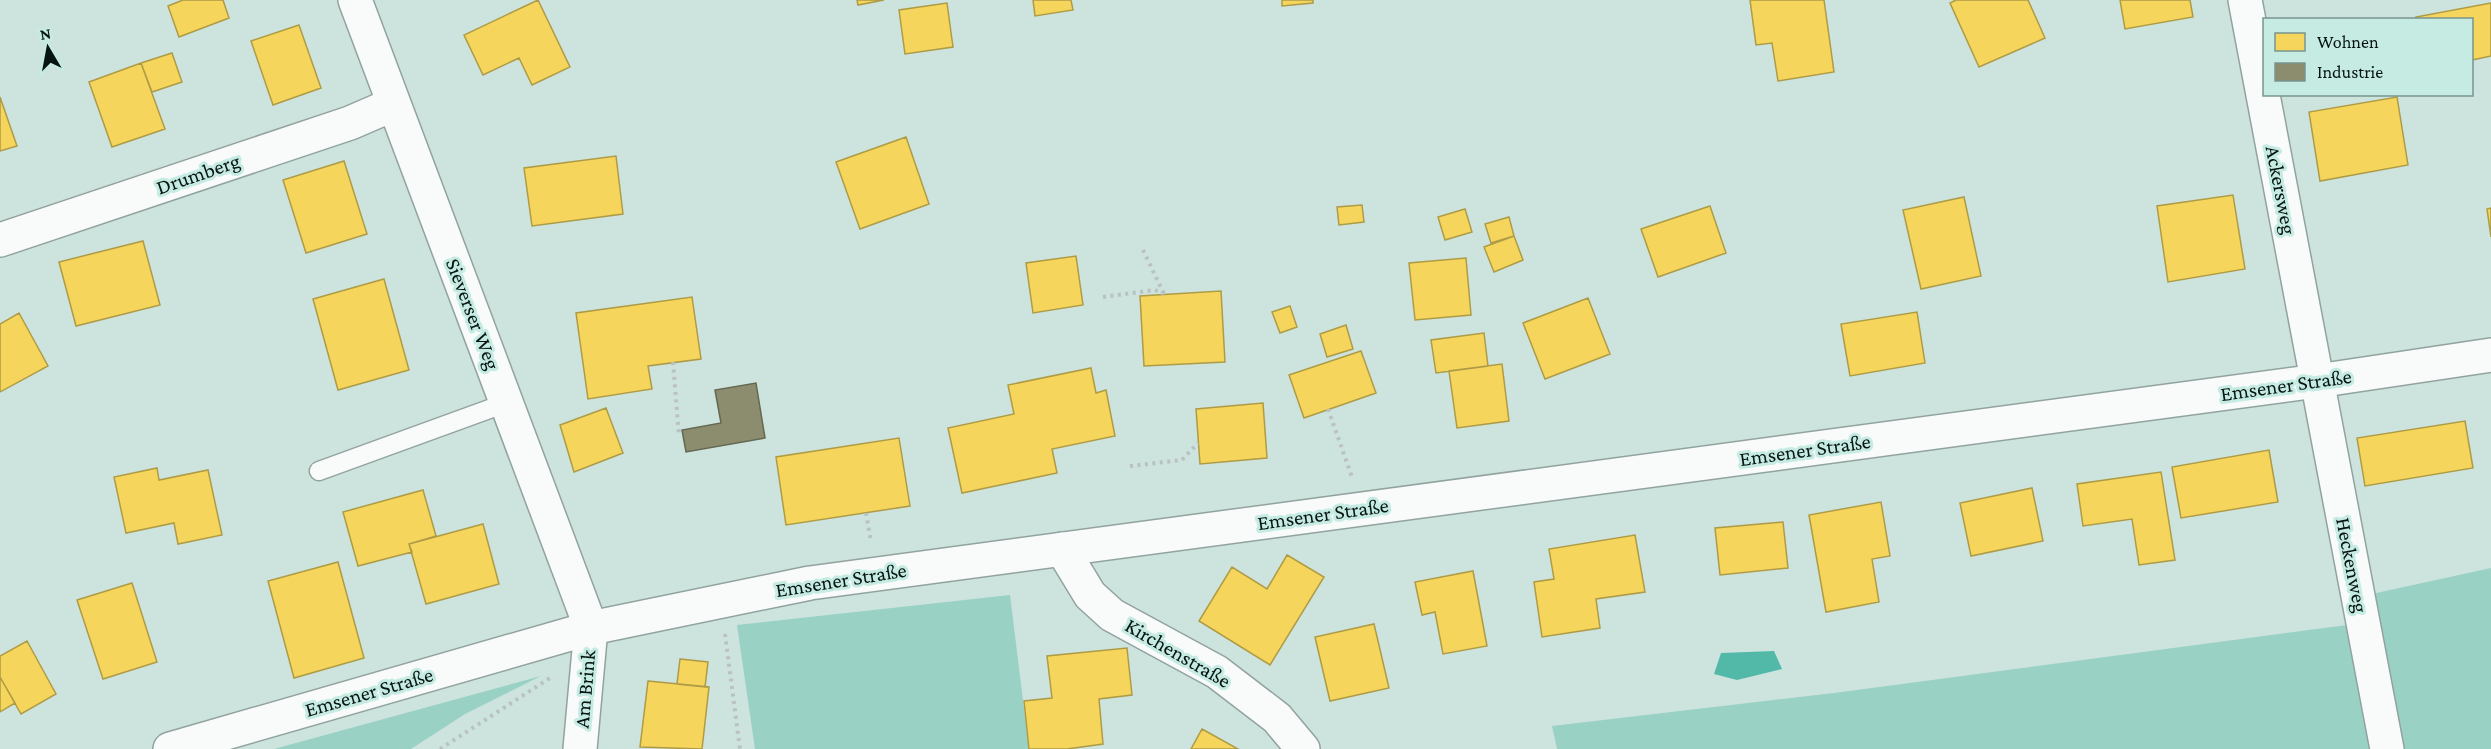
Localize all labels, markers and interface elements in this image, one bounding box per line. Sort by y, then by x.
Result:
north arrow [18,18,78,78]
legend [2263,18,2473,96]
text: N [39,24,52,43]
text: Wohnen [2317,32,2379,52]
text: Industrie [2317,62,2383,82]
street label: Ackersweg [2261,144,2301,236]
street label: Drumberg [153,149,243,199]
street label: Sieverser Weg [441,255,505,373]
street label: Emsener Straße [2219,364,2353,406]
street label: Emsener Straße [1738,429,1872,471]
street label: Emsener Straße [1256,493,1390,535]
street label: Heckenweg [2331,515,2373,615]
street label: Emsener Straße [774,558,908,602]
street label: Kirchenstraße [1121,613,1235,693]
street label: Am Brink [570,649,600,729]
street label: Emsener Straße [302,662,436,722]

